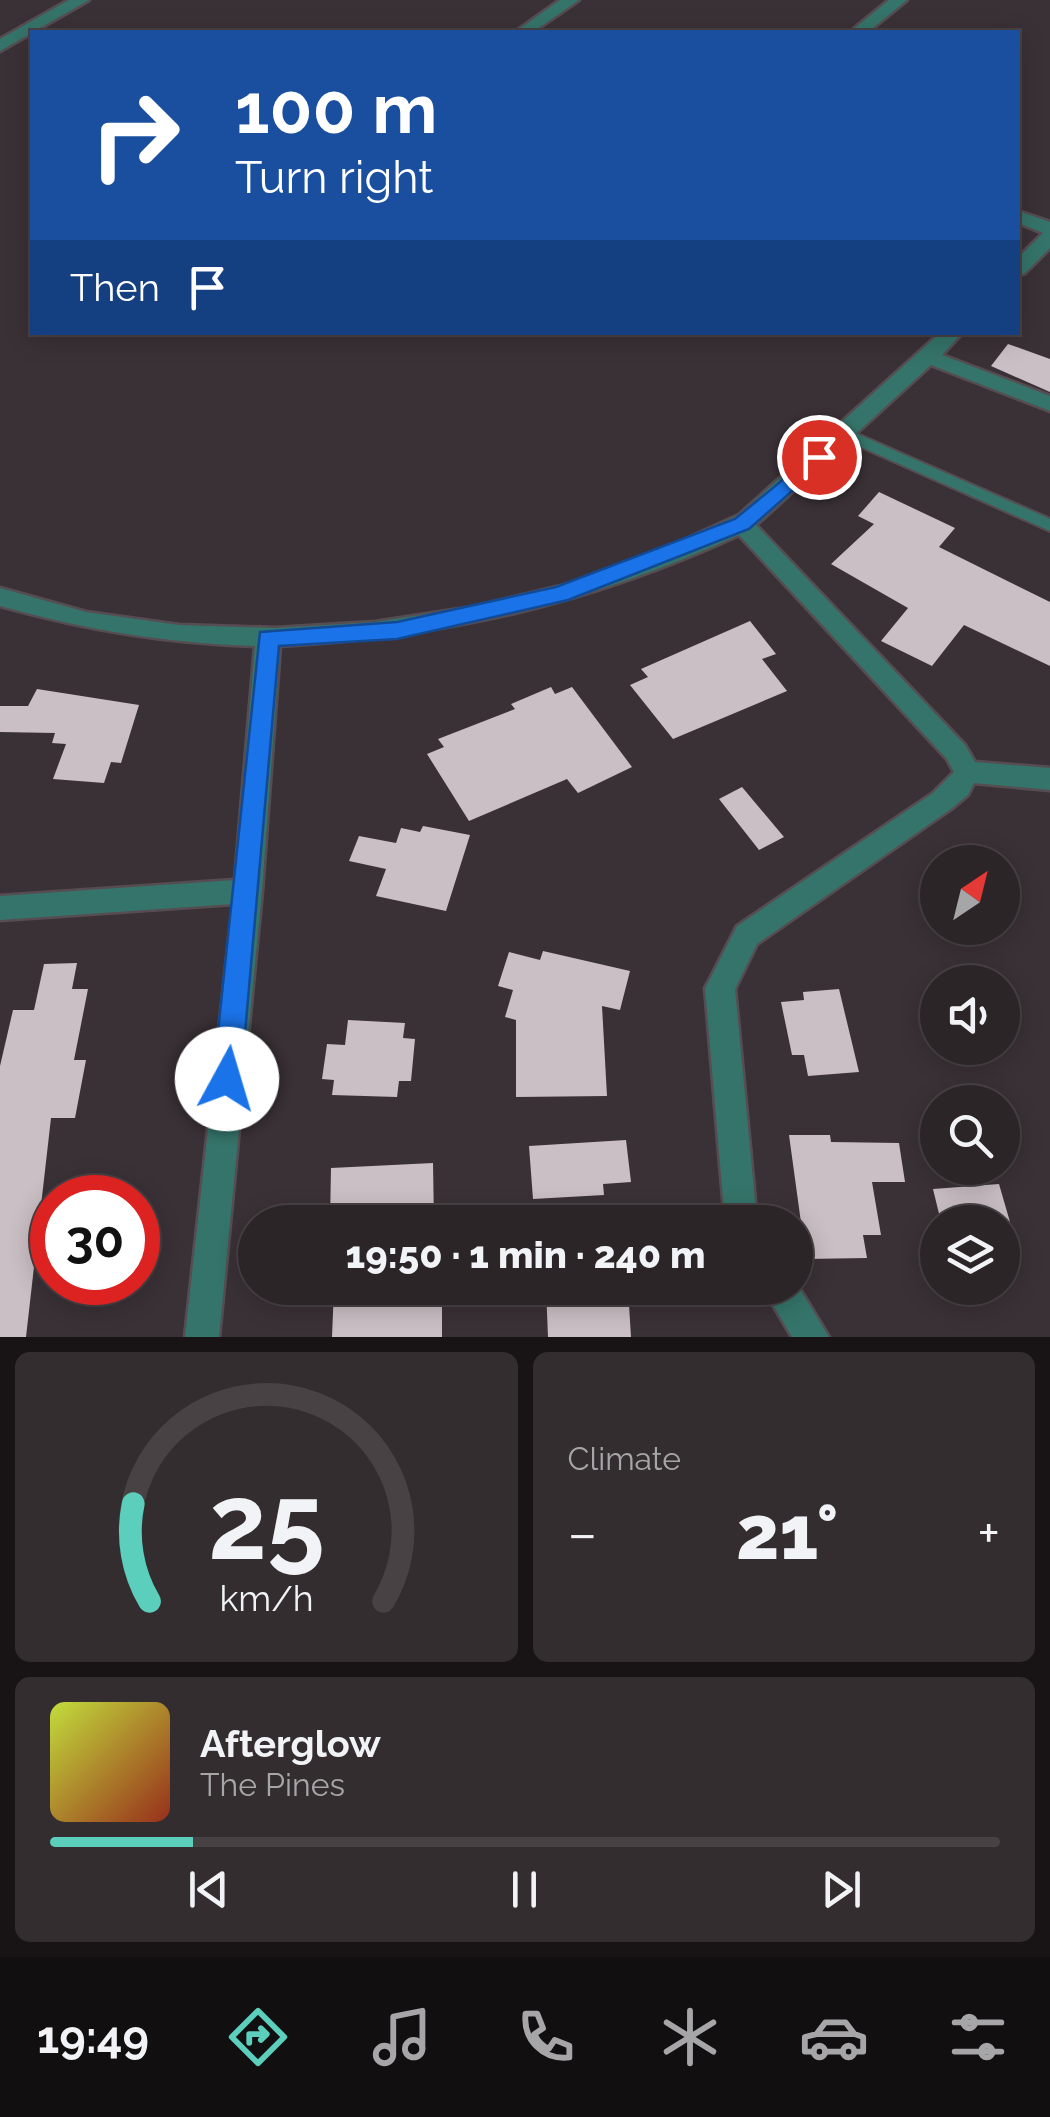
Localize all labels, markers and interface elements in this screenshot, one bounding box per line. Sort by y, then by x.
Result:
text: 100 m [235,67,438,149]
icon: right [70,70,200,200]
text: Turn right [235,151,433,204]
icon: arrive [180,260,235,315]
text: Then [70,265,160,310]
pin [777,415,862,500]
icon: arrive [792,430,847,485]
north arrow [920,845,1020,945]
map controls [920,845,1020,1305]
button: sound [920,965,1020,1065]
position arrow [175,1027,279,1131]
button: search [920,1085,1020,1185]
speed limit sign: 30 [30,1175,160,1305]
button: layers [920,1205,1020,1305]
text: 19:50 · 1 min · 240 m [346,1232,705,1277]
text: Climate [568,1440,681,1477]
text: 25 [208,1461,324,1583]
text: 21° [736,1488,838,1577]
text: − [568,1501,597,1566]
text: + [977,1501,1000,1566]
text: km/h [219,1577,313,1619]
text: Afterglow [200,1721,381,1766]
text: The Pines [200,1766,345,1803]
icon: previous [181,1862,236,1917]
icon: pause [497,1862,552,1917]
icon: next [814,1862,869,1917]
icon: directions [223,2002,293,2072]
icon: music [367,2002,437,2072]
icon: phone [511,2002,581,2072]
icon: climate [655,2002,725,2072]
icon: car [799,2002,869,2072]
icon: filters [943,2002,1013,2072]
text: 19:49 [37,2011,149,2064]

